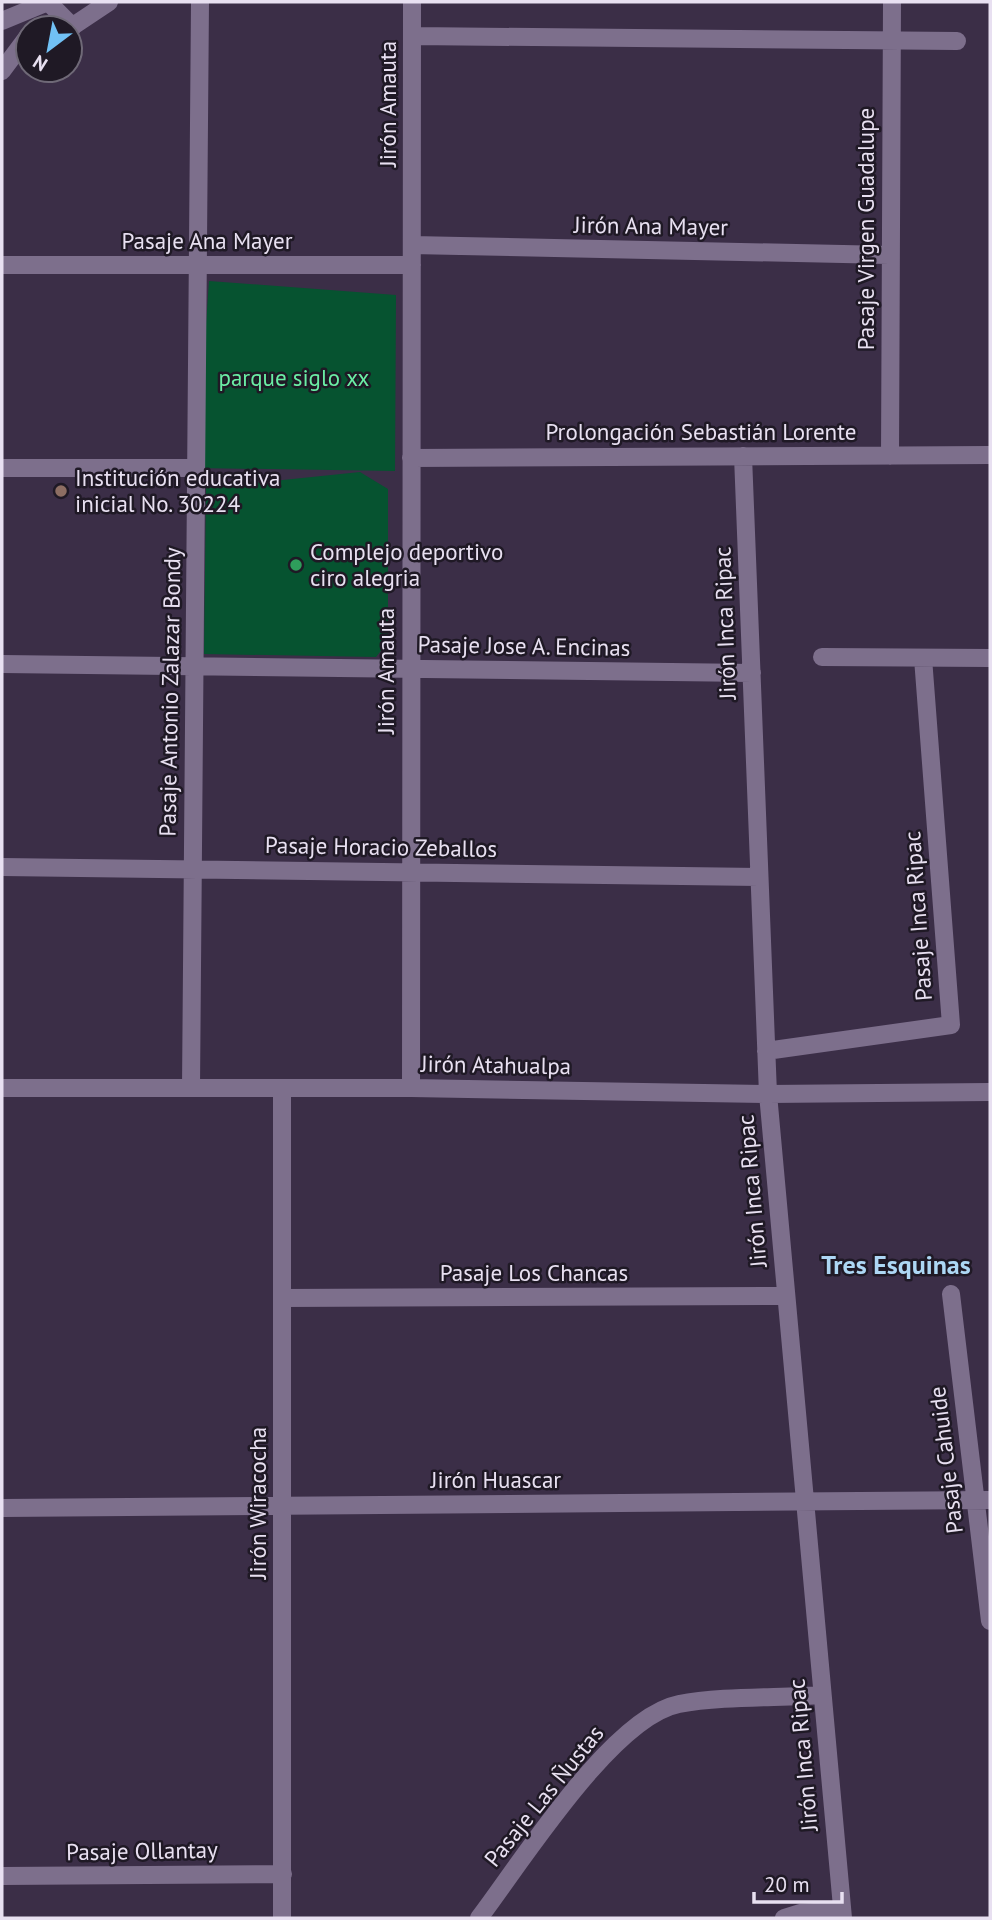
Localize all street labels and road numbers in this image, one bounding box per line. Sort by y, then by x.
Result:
street label: Jirón Amauta [373,41,402,168]
street label: Pasaje Virgen Guadalupe [851,108,880,350]
street label: Jirón Ana Mayer [573,210,728,241]
street label: Pasaje Ana Mayer [122,226,293,255]
street label: Prolongación Sebastián Lorente [546,417,856,446]
street label: Jirón Inca Ripac [707,546,742,701]
street label: Pasaje Antonio Zalazar Bondy [152,547,187,837]
street label: Jirón Amauta [371,608,400,735]
street label: Pasaje Jose A. Encinas [417,629,631,662]
street label: Pasaje Horacio Zeballos [265,830,497,863]
street label: Pasaje Inca Ripac [897,830,938,1002]
street label: Jirón Atahualpa [420,1049,571,1080]
street label: Jirón Inca Ripac [730,1114,773,1270]
street label: Pasaje Los Chancas [440,1258,628,1287]
street label: Pasaje Cahuide [922,1385,969,1535]
street label: Jirón Wiracocha [243,1427,272,1580]
street label: Jirón Huascar [430,1465,561,1494]
street label: Jirón Inca Ripac [781,1678,824,1834]
street label: Pasaje Las Ñustas [478,1719,610,1872]
street label: Pasaje Ollantay [66,1835,218,1866]

